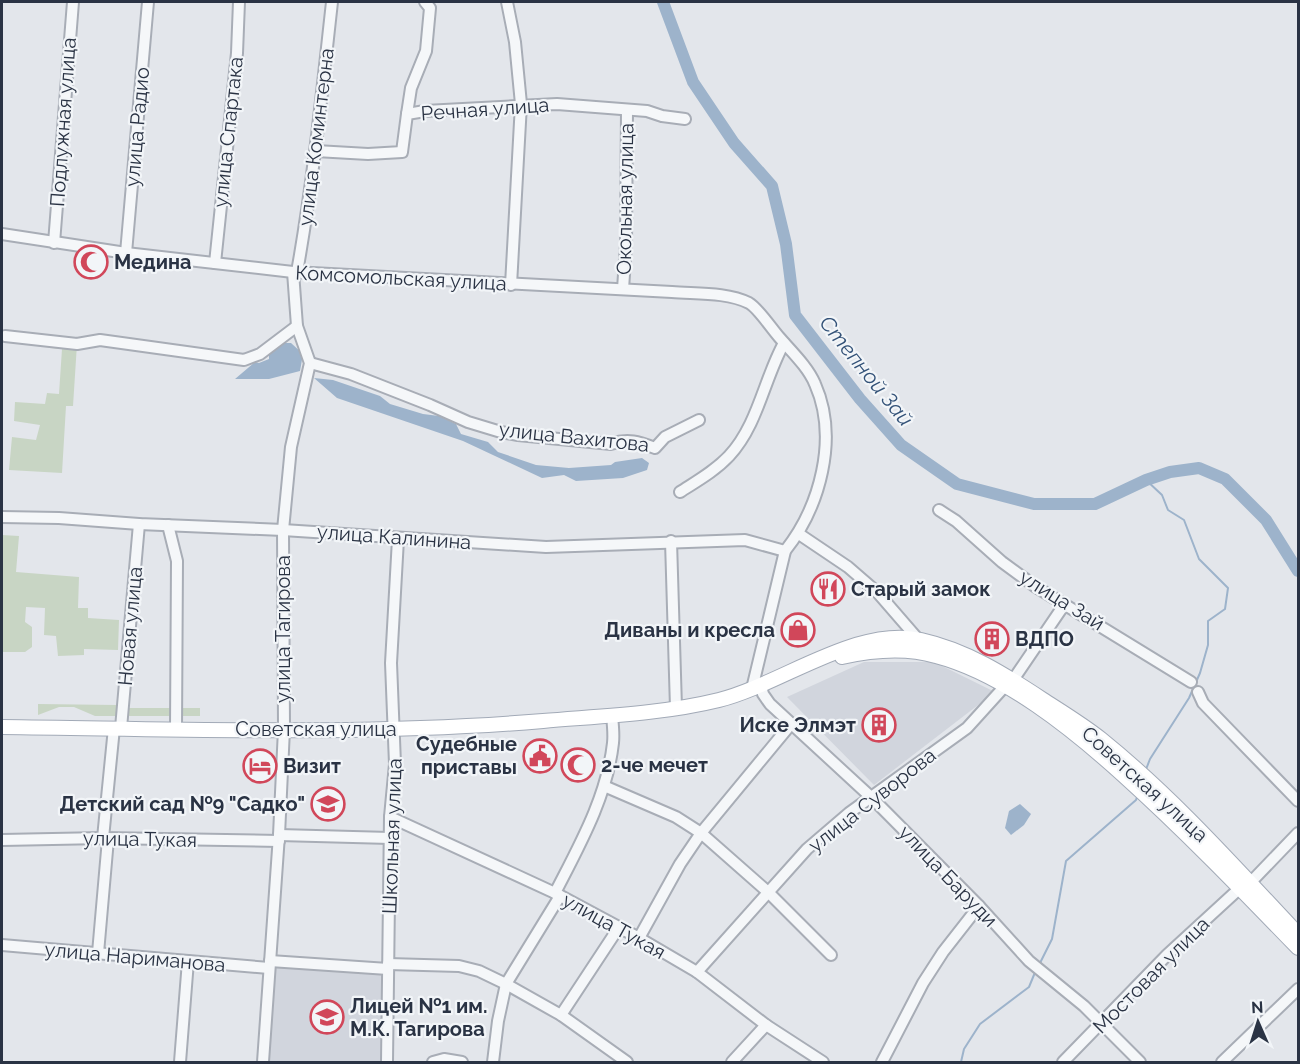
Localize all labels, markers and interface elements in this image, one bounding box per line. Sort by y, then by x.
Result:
street label: Подлужная улица [45,36,81,208]
street label: улица Коминтерна [293,47,339,227]
street label: улица Спартака [208,55,248,209]
street label: улица Радио [120,66,154,188]
street label: Речная улица [420,93,550,125]
street label: Окольная улица [612,123,638,275]
mosque icon: Медина [73,244,109,280]
place label: Медина [114,250,192,274]
street label: Комсомольская улица [295,260,507,296]
water label: Степной Зай [814,310,919,431]
street label: улица Вахитова [498,417,650,457]
street label: улица Калинина [316,520,472,554]
street label: улица Тагирова [271,555,295,703]
street label: Новая улица [113,565,147,687]
street label: улица Зай [1015,565,1109,635]
restaurant icon: Старый замок [810,571,846,607]
place label: Старый замок [851,577,991,601]
shop icon: Диваны и кресла [780,612,816,648]
place label: Диваны и кресла [604,618,775,642]
building icon: ВДПО [974,621,1010,657]
place label: ВДПО [1015,627,1074,651]
building icon: Иске Элмэт [861,707,897,743]
place label: Иске Элмэт [740,713,856,737]
street label: Советская улица [235,717,397,741]
street label: Советская улица [1077,721,1213,847]
place label: Судебные приставы [416,732,517,779]
public building icon: Судебные приставы [522,738,558,774]
street label: улица Суворова [804,743,940,857]
mosque icon: 2-че мечет [560,747,596,783]
hotel icon: Визит [242,748,278,784]
place label: 2-че мечет [601,753,708,777]
place label: Визит [283,754,341,778]
street label: Школьная улица [377,758,407,914]
school or university icon: Детский сад №9 "Садко" [310,786,346,822]
place label: Детский сад №9 "Садко" [60,792,305,816]
street label: улица Баруди [894,820,1002,932]
street label: улица Тукая [83,826,197,852]
street label: улица Тукая [558,888,670,964]
street label: Мостовая улица [1088,912,1214,1038]
street label: улица Нариманова [44,937,226,977]
north arrow [1228,992,1288,1052]
place label: Лицей №1 им. М.К. Тагирова [350,994,487,1041]
text: N [1251,998,1264,1017]
school or university icon: Лицей №1 им. М.К. Тагирова [309,999,345,1035]

